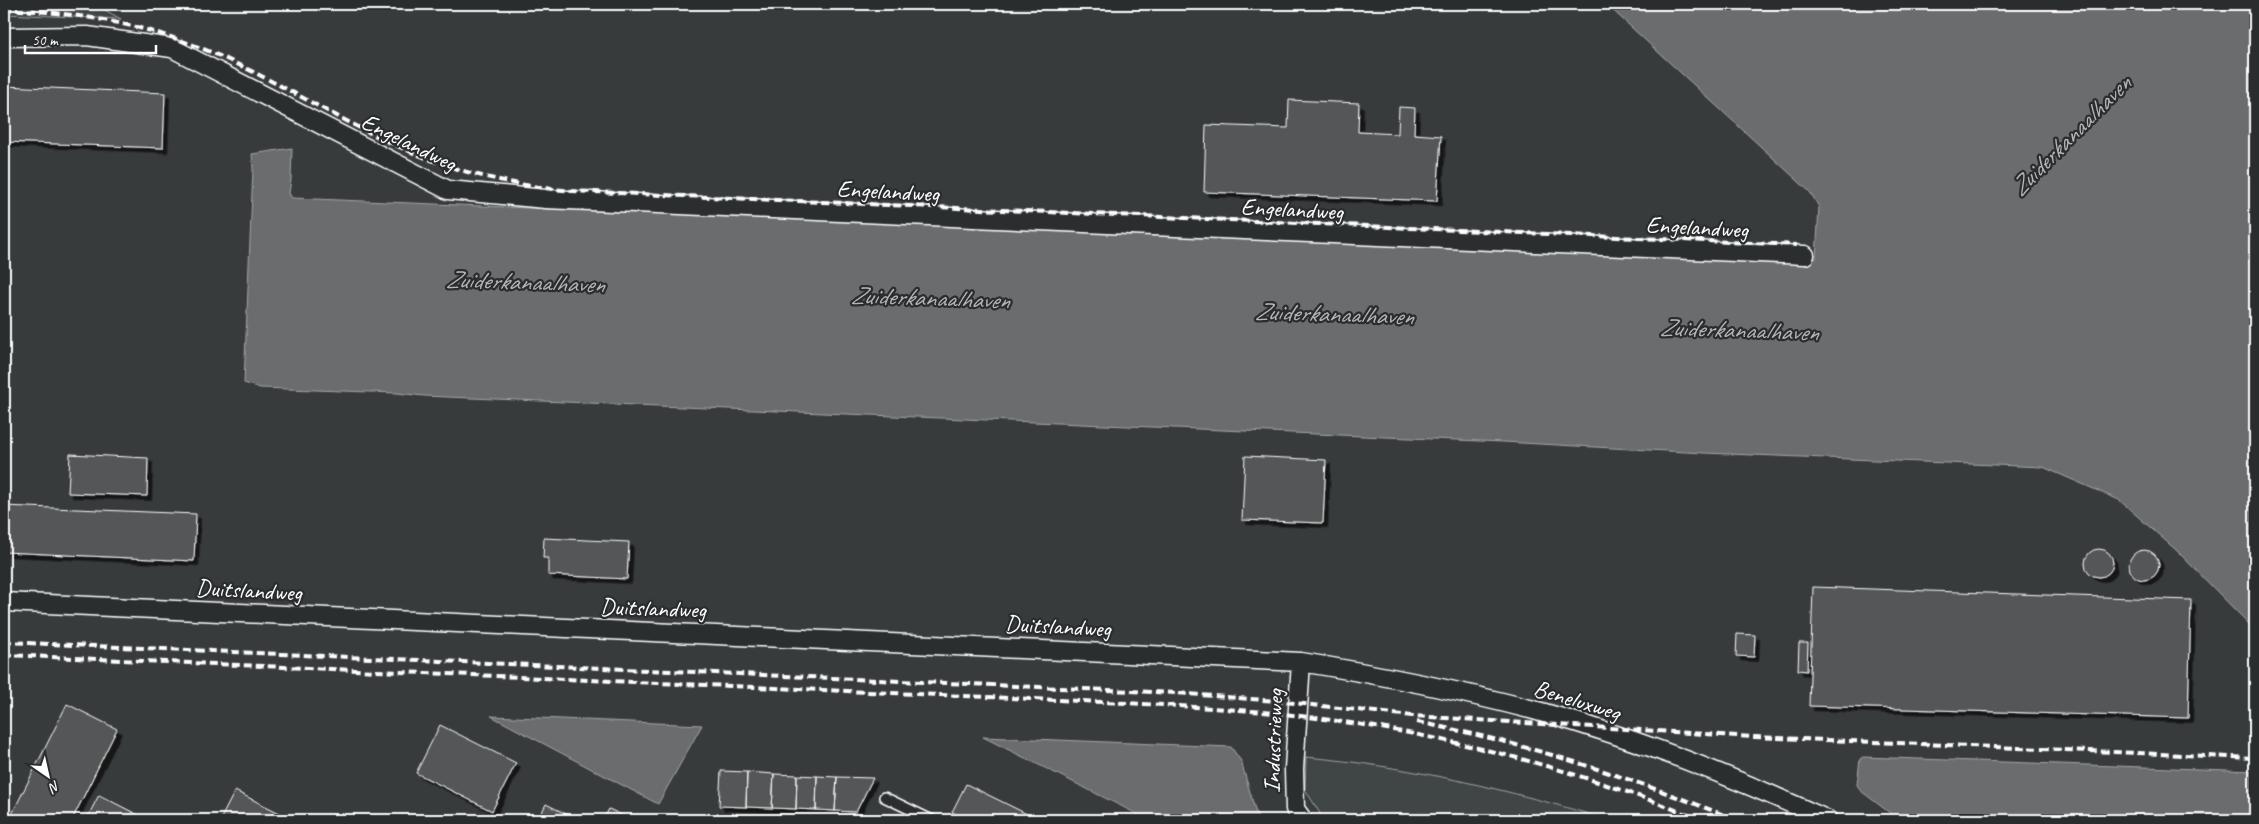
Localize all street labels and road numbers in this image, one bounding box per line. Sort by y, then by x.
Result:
street label: Engelandweg [356,106,463,179]
street label: Engelandweg [836,173,941,209]
street label: Engelandweg [1240,191,1345,227]
street label: Engelandweg [1645,209,1750,245]
street label: Duitslandweg [195,572,304,608]
street label: Duitslandweg [599,591,708,625]
street label: Duitslandweg [1004,608,1113,644]
street label: Beneluxweg [1530,673,1626,728]
street label: Industrieweg [1256,687,1290,794]

